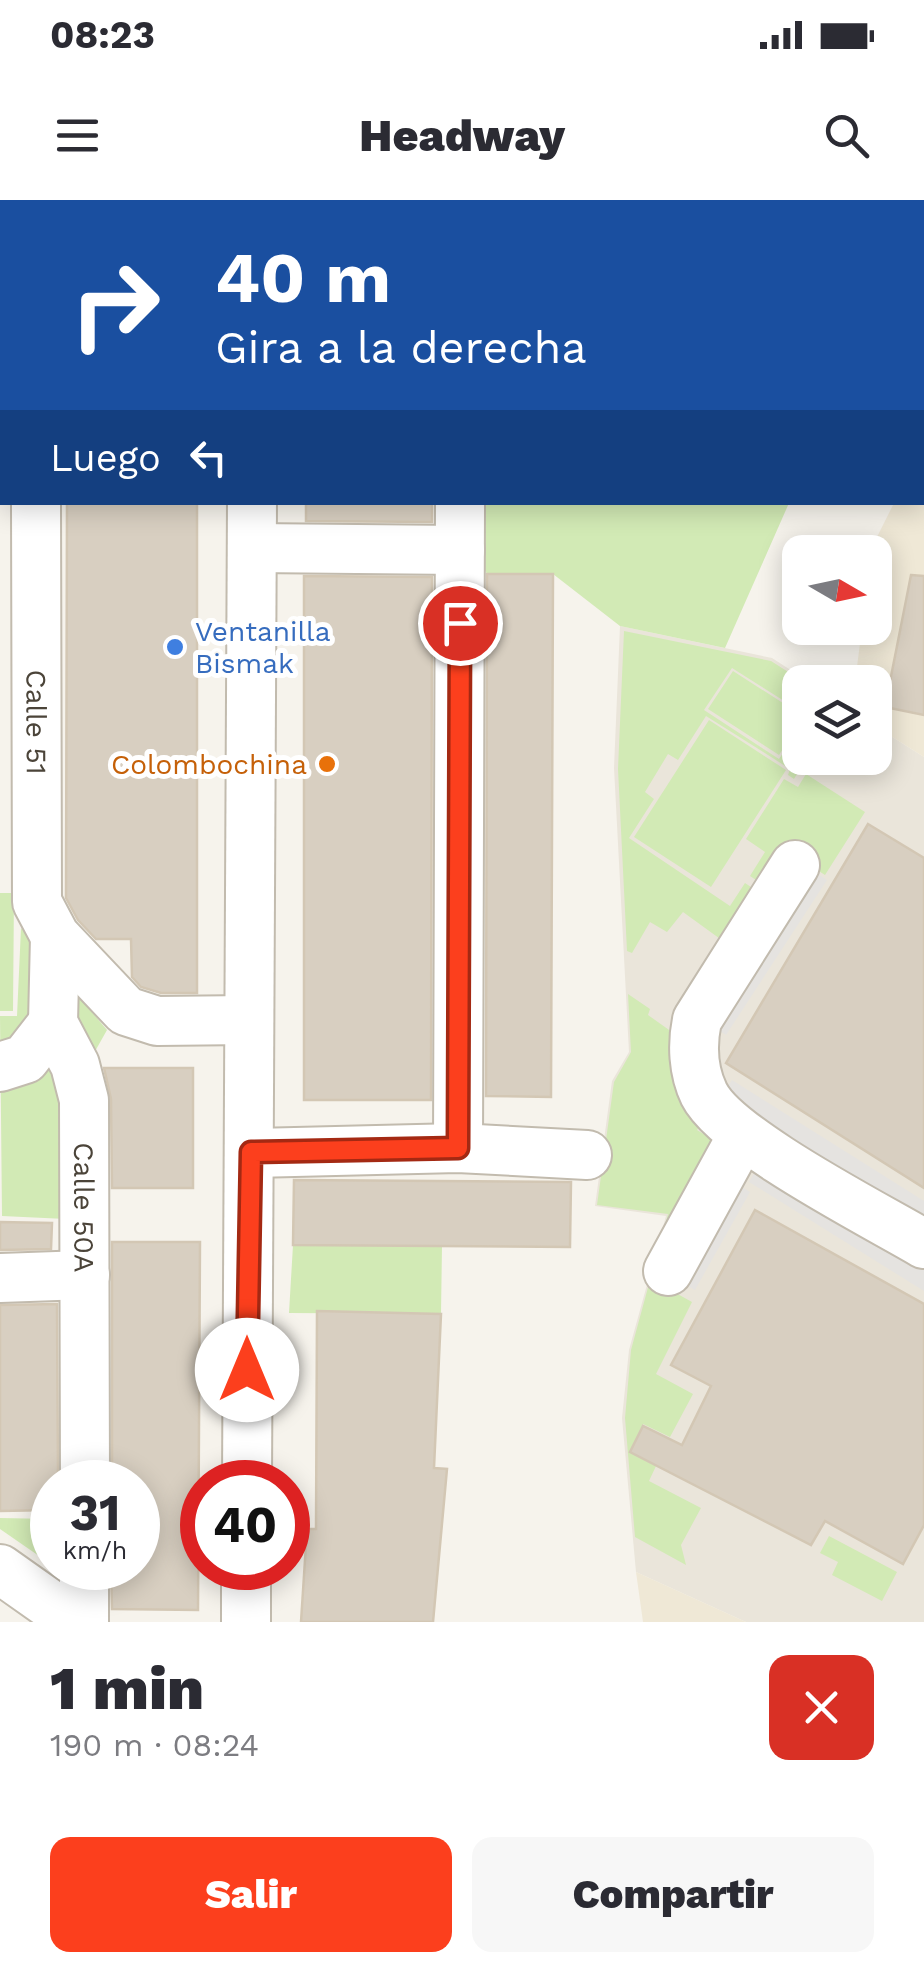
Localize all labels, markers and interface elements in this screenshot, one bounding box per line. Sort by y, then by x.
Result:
text: 08:23 [50,13,155,57]
icon: menu [50,108,105,163]
icon: search [819,108,874,163]
text: Headway [359,109,565,162]
text: 40 m [215,237,391,319]
icon: right [50,240,180,370]
text: Gira a la derecha [215,321,587,374]
icon: left [181,430,236,485]
text: Luego [50,436,161,480]
north arrow [782,535,892,645]
map controls [782,535,892,775]
pin [418,581,503,666]
icon: arrive [433,596,488,651]
place label: Ventanilla Bismak [195,615,331,680]
marker: Ventanilla Bismak [164,636,186,658]
button: layers [782,665,892,775]
street label: Calle 51 [20,669,53,775]
place label: Colombochina [111,748,307,781]
marker: Colombochina [316,753,338,775]
street label: Calle 50A [68,1142,101,1273]
position arrow [195,1318,299,1422]
speed limit sign: 40 [180,1460,310,1590]
text: 31 [69,1483,121,1542]
text: km/h [63,1536,127,1565]
text: 1 min [50,1653,204,1724]
button: close [769,1655,874,1760]
text: 190 m · 08:24 [50,1726,259,1764]
button: Salir [50,1837,452,1952]
button: Compartir [472,1837,874,1952]

